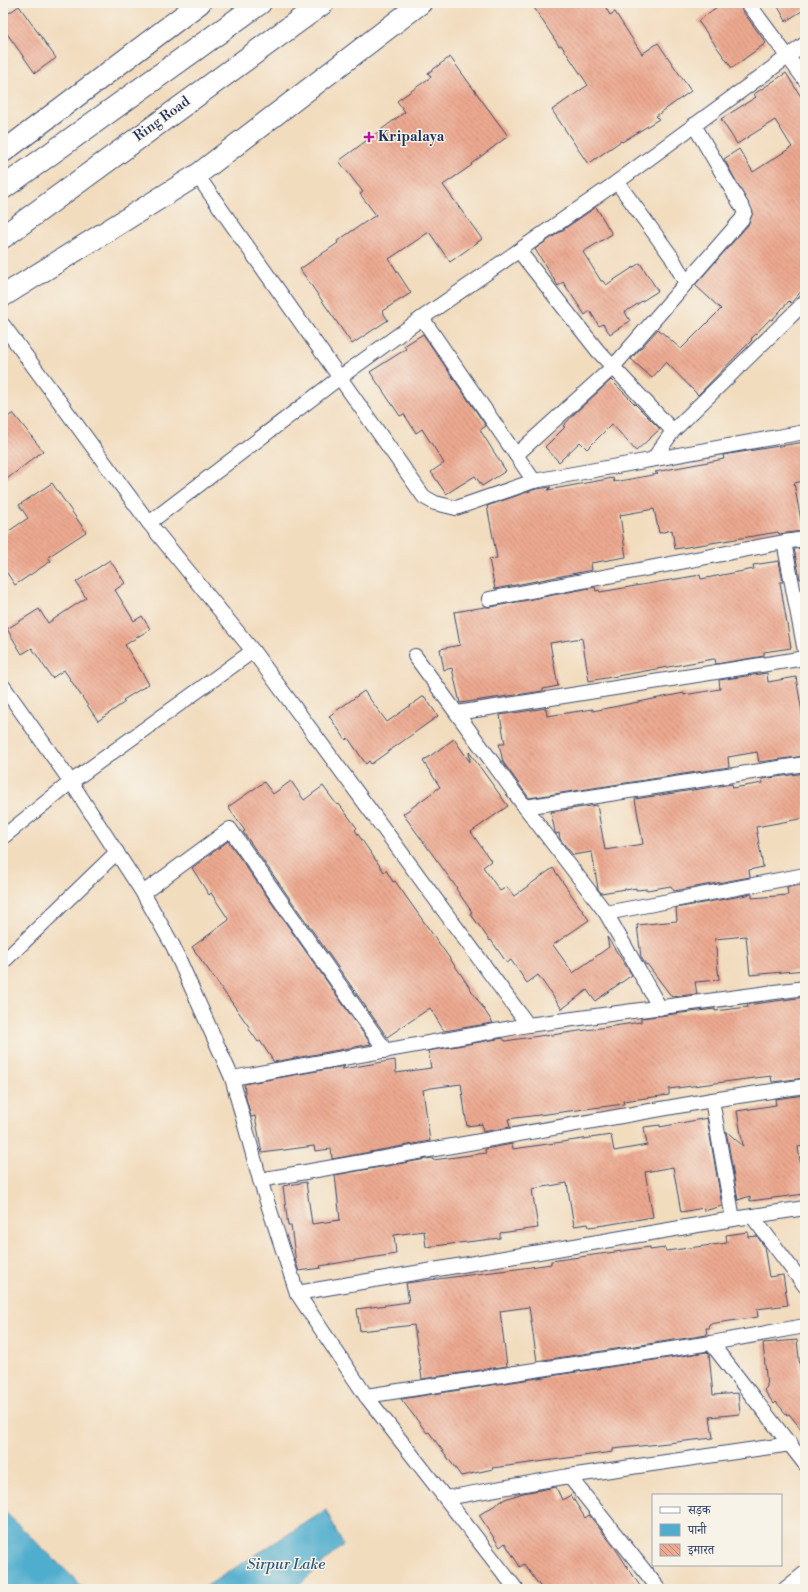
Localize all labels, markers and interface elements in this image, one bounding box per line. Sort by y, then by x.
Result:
street label: Ring Road [130,93,194,145]
place label: Kripalaya [378,128,445,146]
marker: Kripalaya [363,131,375,143]
legend [652,1494,782,1566]
text: सड़क [687,1503,712,1518]
text: पानी [687,1522,707,1538]
text: इमारत [687,1543,715,1558]
water label: Sirpur Lake [247,1555,325,1574]

